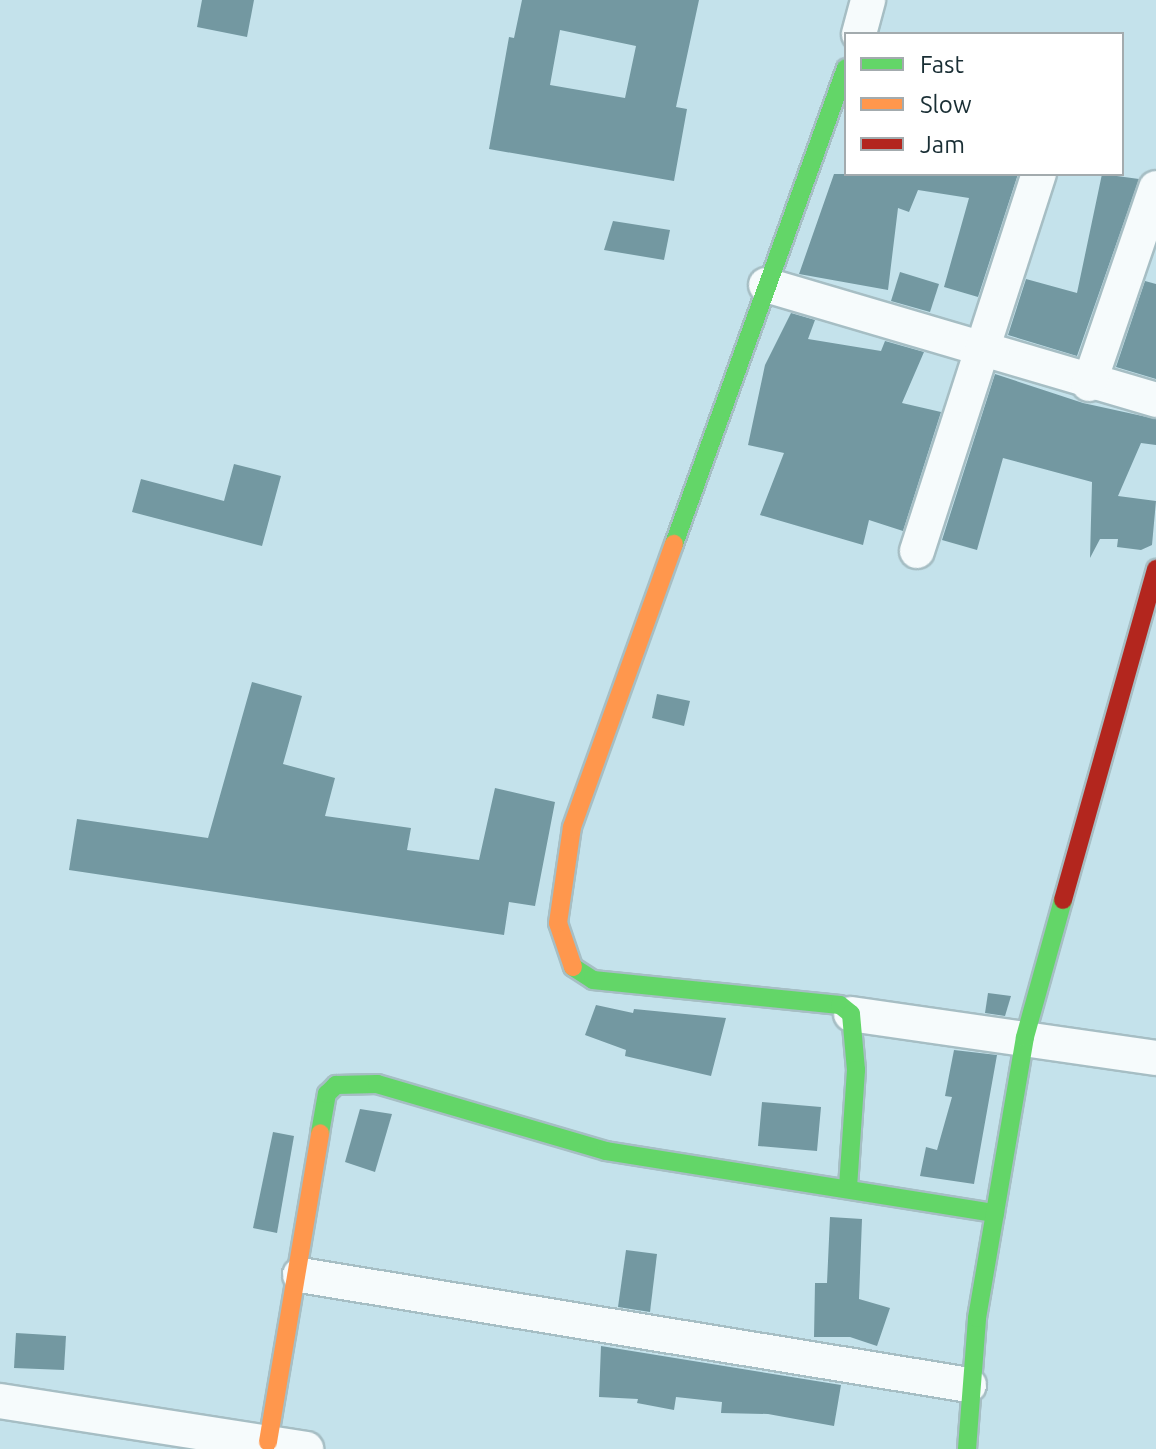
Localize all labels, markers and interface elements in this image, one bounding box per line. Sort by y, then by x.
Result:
legend [844,32,1124,176]
text: Fast [920,51,964,78]
text: Slow [920,91,972,118]
text: Jam [920,131,965,158]

